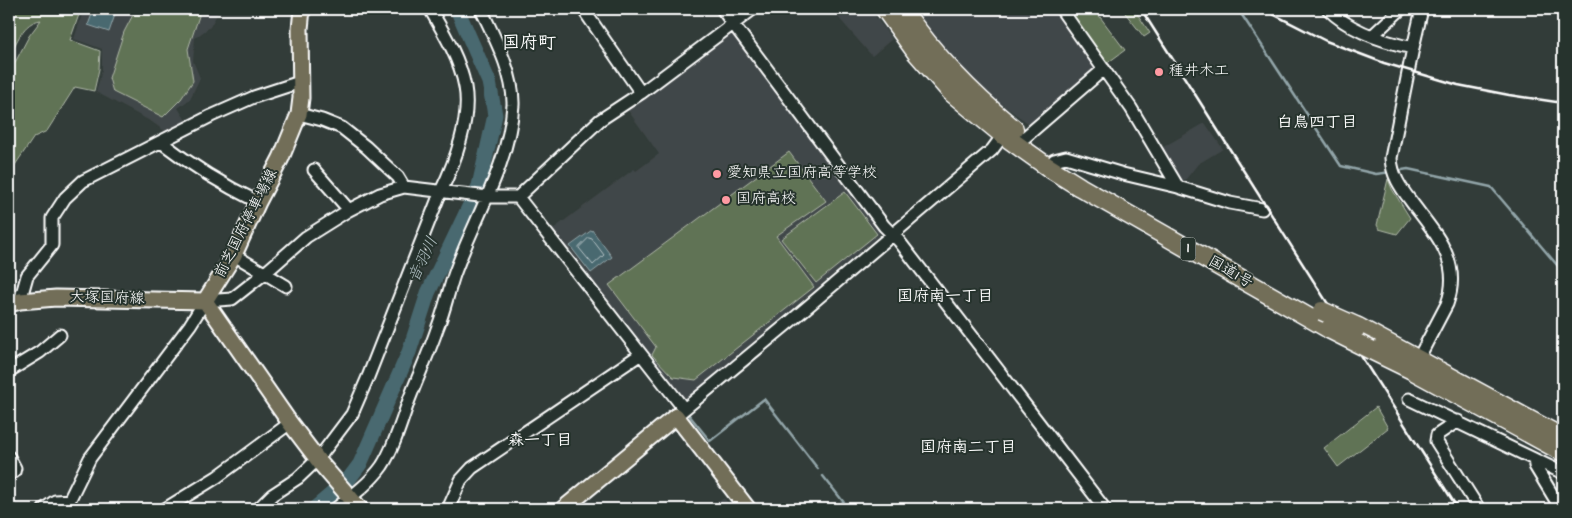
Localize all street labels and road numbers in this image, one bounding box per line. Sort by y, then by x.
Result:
street label: 前芝国府停車場線 [210,166,284,282]
road number: 1 [1180,238,1196,260]
street label: 国道1号 [1204,251,1256,295]
street label: 大塚国府線 [69,287,145,311]

